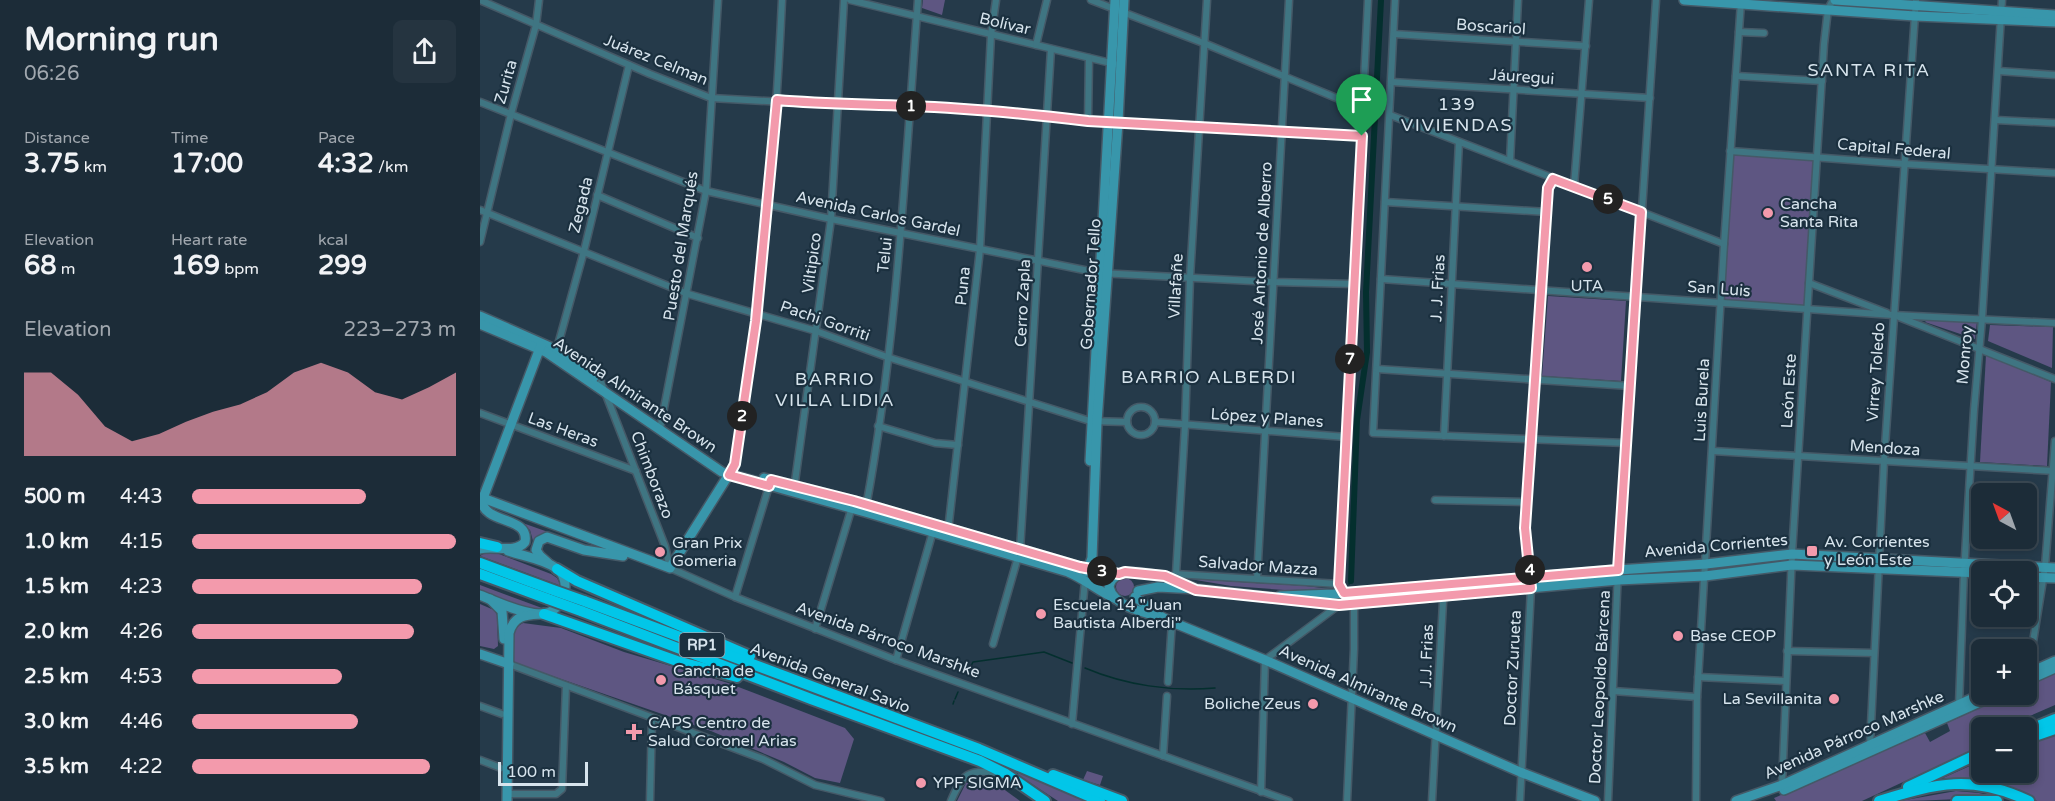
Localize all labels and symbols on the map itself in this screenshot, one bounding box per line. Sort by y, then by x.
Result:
street label: Bolívar [977,8,1034,40]
street label: Boscariol [1456,15,1526,39]
street label: Juárez Celman [601,30,711,90]
street label: Zurita [490,58,522,106]
district label: SANTA RITA [1807,59,1931,81]
street label: Jáuregui [1489,65,1555,89]
pin [1336,74,1387,136]
pin: 1 [896,91,926,121]
district label: 139 VIVIENDAS [1401,93,1513,136]
street label: Capital Federal [1836,134,1952,164]
street label: José Antonio de Alberro [1247,161,1277,345]
street label: Puesto del Marqués [659,170,703,322]
street label: Zegada [564,175,598,235]
pin: 5 [1593,184,1623,214]
street label: Avenida Carlos Gardel [794,187,962,241]
place label: Cancha Santa Rita [1780,194,1858,232]
marker: Cancha Santa Rita [1761,206,1775,220]
street label: Gobernador Tello [1076,218,1106,350]
street label: Viltipico [798,231,826,295]
street label: Telui [873,236,897,274]
street label: Villafañe [1164,253,1188,319]
street label: J. J. Frias [1426,254,1450,322]
street label: Cerro Zapla [1011,258,1035,348]
marker: UTA [1580,260,1594,274]
street label: Puna [951,265,975,307]
place label: UTA [1571,276,1603,296]
street label: San Luis [1687,277,1751,301]
street label: Pachi Gorriti [777,296,873,346]
street label: Virrey Toledo [1863,321,1889,423]
street label: Monroy [1952,324,1978,385]
street label: Avenida Almirante Brown [549,333,721,457]
pin: 7 [1335,344,1365,374]
street label: León Este [1777,353,1801,429]
street label: Luis Burela [1690,358,1714,442]
district label: BARRIO ALBERDI [1121,366,1297,388]
district label: BARRIO VILLA LIDIA [775,368,895,411]
pin: 2 [727,401,757,431]
street label: López y Planes [1210,404,1324,432]
street label: Las Heras [525,408,601,452]
street label: Chimborazo [626,428,678,522]
street label: Mendoza [1849,436,1921,460]
north arrow [1971,483,2037,549]
street label: Avenida Corrientes [1643,530,1789,562]
place label: Av. Corrientes y León Este [1824,532,1930,570]
place label: Gran Prix Gomeria [672,533,743,571]
marker: Av. Corrientes y León Este [1805,544,1819,558]
marker: Gran Prix Gomeria [653,545,667,559]
street label: Salvador Mazza [1198,552,1318,580]
pin: 4 [1515,555,1545,585]
pin: 3 [1087,556,1117,586]
street label: Doctor Leopoldo Bárcena [1585,590,1615,784]
place label: Escuela 14 "Juan Bautista Alberdi" [1053,595,1182,633]
street label: Avenida Párroco Marshke [793,597,983,683]
marker: Escuela 14 "Juan Bautista Alberdi" [1034,607,1048,621]
street label: Doctor Zurueta [1500,610,1526,726]
street label: J.J. Frias [1416,624,1438,688]
place label: Base CEOP [1690,626,1776,646]
marker: Base CEOP [1671,629,1685,643]
road number: RP1 [680,633,724,657]
street label: Avenida General Savio [747,638,913,718]
street label: Avenida Almirante Brown [1276,641,1460,737]
place label: Cancha de Básquet [673,661,753,699]
marker: Cancha de Básquet [654,673,668,687]
street label: Avenida Párroco Marshke [1761,686,1947,784]
place label: La Sevillanita [1723,689,1822,709]
marker: La Sevillanita [1827,692,1841,706]
place label: Boliche Zeus [1204,694,1301,714]
marker: Boliche Zeus [1306,697,1320,711]
place label: CAPS Centro de Salud Coronel Arias [648,713,797,751]
marker: CAPS Centro de Salud Coronel Arias [625,723,643,741]
scale bar [498,759,588,786]
place label: YPF SIGMA [933,773,1022,793]
marker: YPF SIGMA [914,776,928,790]

